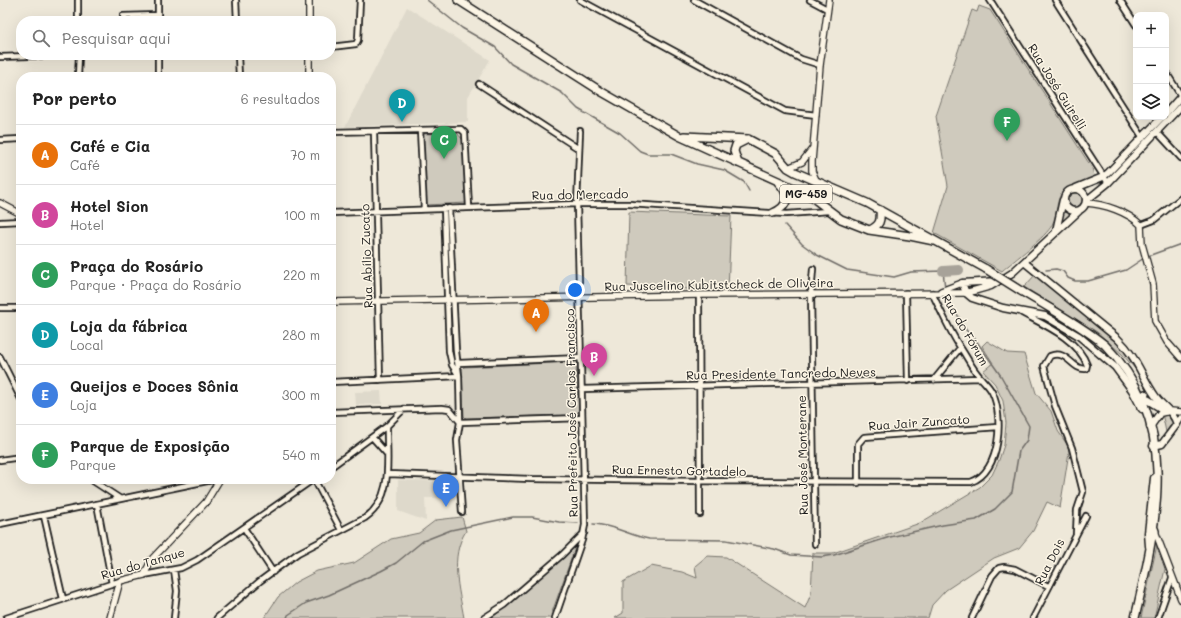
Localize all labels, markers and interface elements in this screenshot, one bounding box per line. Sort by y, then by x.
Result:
map controls [1133,12,1169,120]
button: + [1133,12,1169,48]
search box [16,16,336,60]
icon: search [30,27,52,49]
text: Pesquisar aqui [62,28,171,48]
street label: Rua José Guirelli [1025,40,1091,133]
button: − [1133,48,1169,84]
button: layers [1133,84,1169,120]
text: Por perto [32,87,116,109]
pin: D [389,89,415,122]
text: 6 resultados [241,90,320,107]
pin: F [994,108,1020,141]
pin: C [431,126,457,159]
text: Café e Cia [70,136,150,156]
text: A [40,146,50,163]
text: 70 m [290,146,320,163]
text: Café [70,156,100,173]
street label: Rua do Mercado [532,185,628,203]
road number: MG-459 [780,185,832,203]
text: Hotel Sion [70,196,148,216]
street label: Rua Abílio Zucato [356,204,376,309]
text: B [41,206,49,223]
text: 100 m [284,206,320,223]
text: Hotel [70,216,104,233]
text: Praça do Rosário [70,256,203,276]
text: C [40,266,50,283]
text: 220 m [283,266,320,283]
street label: Rua Juscelino Kubitstcheck de Oliveira [604,274,834,294]
text: Parque · Praça do Rosário [70,276,241,293]
your location [565,280,585,300]
street label: Rua do Fórum [939,291,993,368]
pin: A [523,299,549,332]
street label: Rua Prefeito José Carlos Francisco [561,309,581,517]
text: Loja da fábrica [70,316,188,336]
text: D [40,326,50,343]
text: 280 m [282,326,320,343]
text: Local [70,336,104,353]
pin: B [581,343,607,376]
street label: Rua Presidente Tancredo Neves [686,363,876,383]
text: Queijos e Doces Sônia [70,376,239,396]
text: E [41,386,49,403]
text: 300 m [282,386,320,403]
street label: Rua José Monterane [793,395,811,515]
text: Loja [70,396,97,413]
street label: Rua Jair Zuncato [868,410,970,434]
text: Parque de Exposição [70,436,230,456]
text: F [41,446,49,463]
text: 540 m [282,446,320,463]
text: Parque [70,456,116,473]
street label: Rua Ernesto Gortadelo [612,461,746,479]
pin: E [433,474,459,507]
street label: Rua Dois [1031,535,1068,588]
street label: Rua do Tanque [99,543,187,583]

